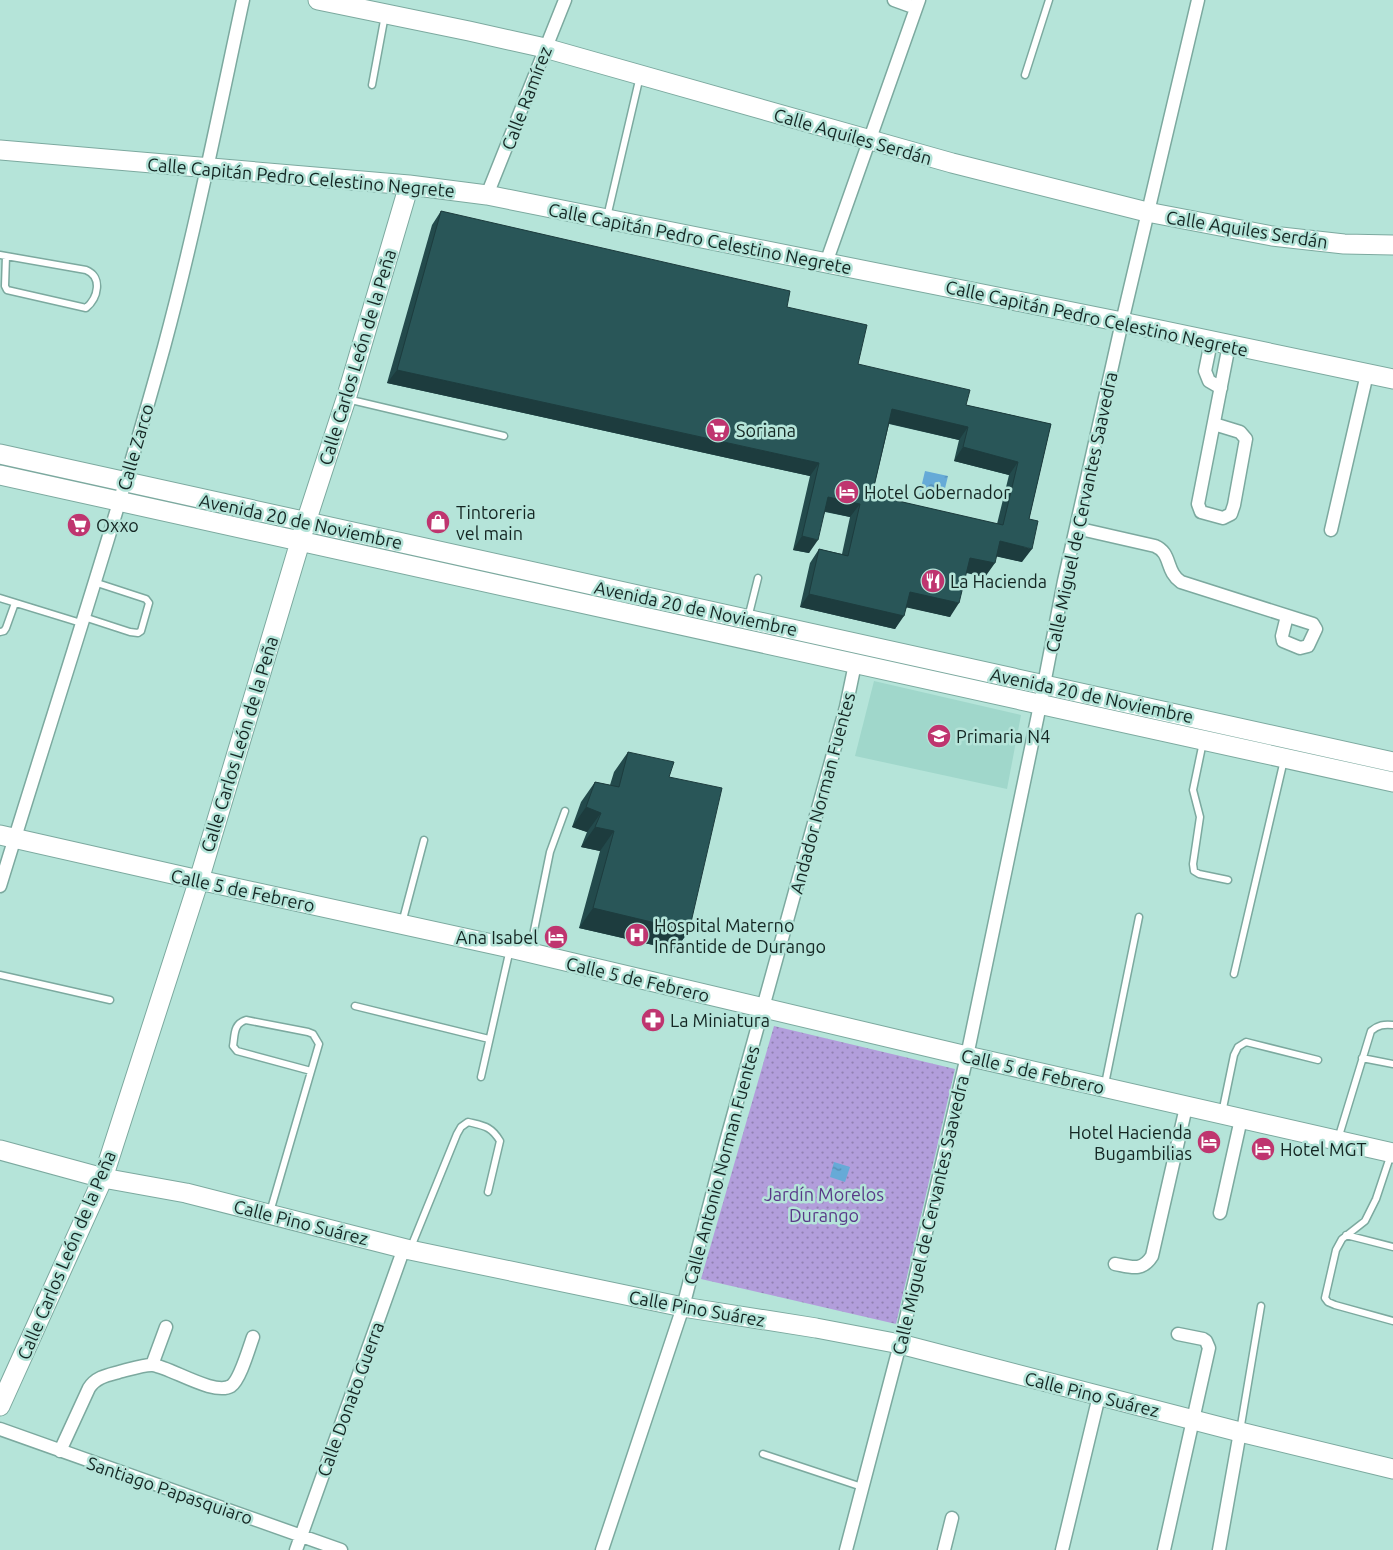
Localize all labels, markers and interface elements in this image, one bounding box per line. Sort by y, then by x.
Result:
street label: Calle Ramírez [497,43,555,153]
street label: Calle Aquiles Serdán [772,104,934,168]
street label: Calle Capitán Pedro Celestino Negrete [146,154,456,200]
street label: Calle Capitán Pedro Celestino Negrete [547,199,853,277]
street label: Calle Aquiles Serdán [1165,206,1329,252]
street label: Calle Carlos León de la Peña [315,247,399,467]
street label: Calle Capitán Pedro Celestino Negrete [944,276,1250,360]
street label: Calle Miguel de Cervantes Saavedra [1041,370,1121,654]
street label: Calle Zarco [113,402,157,492]
supermarket icon: Soriana [705,417,731,443]
place label: Soriana [736,420,796,440]
hotel icon: Hotel Gobernador [834,479,860,505]
place label: Hotel Gobernador [864,482,1010,502]
street label: Avenida 20 de Noviembre [198,490,404,552]
place label: Tintoreria vel main [456,502,536,543]
shop icon: Tintoreria vel main [425,509,451,535]
supermarket icon: Oxxo [66,512,92,538]
place label: Oxxo [96,515,139,535]
restaurant icon: La Hacienda [920,568,946,594]
place label: La Hacienda [950,571,1047,591]
street label: Avenida 20 de Noviembre [593,577,799,639]
street label: Calle Carlos León de la Peña [197,634,281,854]
street label: Avenida 20 de Noviembre [989,664,1195,726]
street label: Andador Norman Fuentes [785,690,859,896]
school or university icon: Primaria N4 [926,723,952,749]
place label: Primaria N4 [956,726,1050,746]
street label: Calle 5 de Febrero [169,865,317,915]
place label: Hospital Materno Infantide de Durango [654,915,826,956]
hospital icon: Hospital Materno Infantide de Durango [624,922,650,948]
hotel icon: Ana Isabel [543,924,569,950]
place label: Ana Isabel [456,927,538,947]
street label: Calle 5 de Febrero [564,953,712,1005]
pharmacy icon: La Miniatura [640,1007,666,1033]
place label: La Miniatura [670,1010,770,1030]
street label: Calle Antonio Norman Fuentes [679,1043,763,1287]
street label: Calle 5 de Febrero [959,1045,1107,1097]
street label: Calle Miguel de Cervantes Saavedra [888,1073,972,1357]
place label: Hotel Hacienda Bugambilias [1069,1122,1192,1163]
hotel icon: Hotel Hacienda Bugambilias [1196,1129,1222,1155]
hotel icon: Hotel MGT [1250,1136,1276,1162]
place label: Hotel MGT [1280,1139,1366,1159]
street label: Calle Carlos León de la Peña [13,1148,119,1362]
park label: Jardín Morelos Durango [764,1184,884,1225]
street label: Calle Pino Suárez [232,1196,370,1248]
street label: Calle Pino Suárez [627,1286,767,1330]
street label: Calle Donato Guerra [313,1319,387,1479]
street label: Calle Pino Suárez [1023,1368,1161,1420]
street label: Santiago Papasquiaro [85,1452,255,1528]

